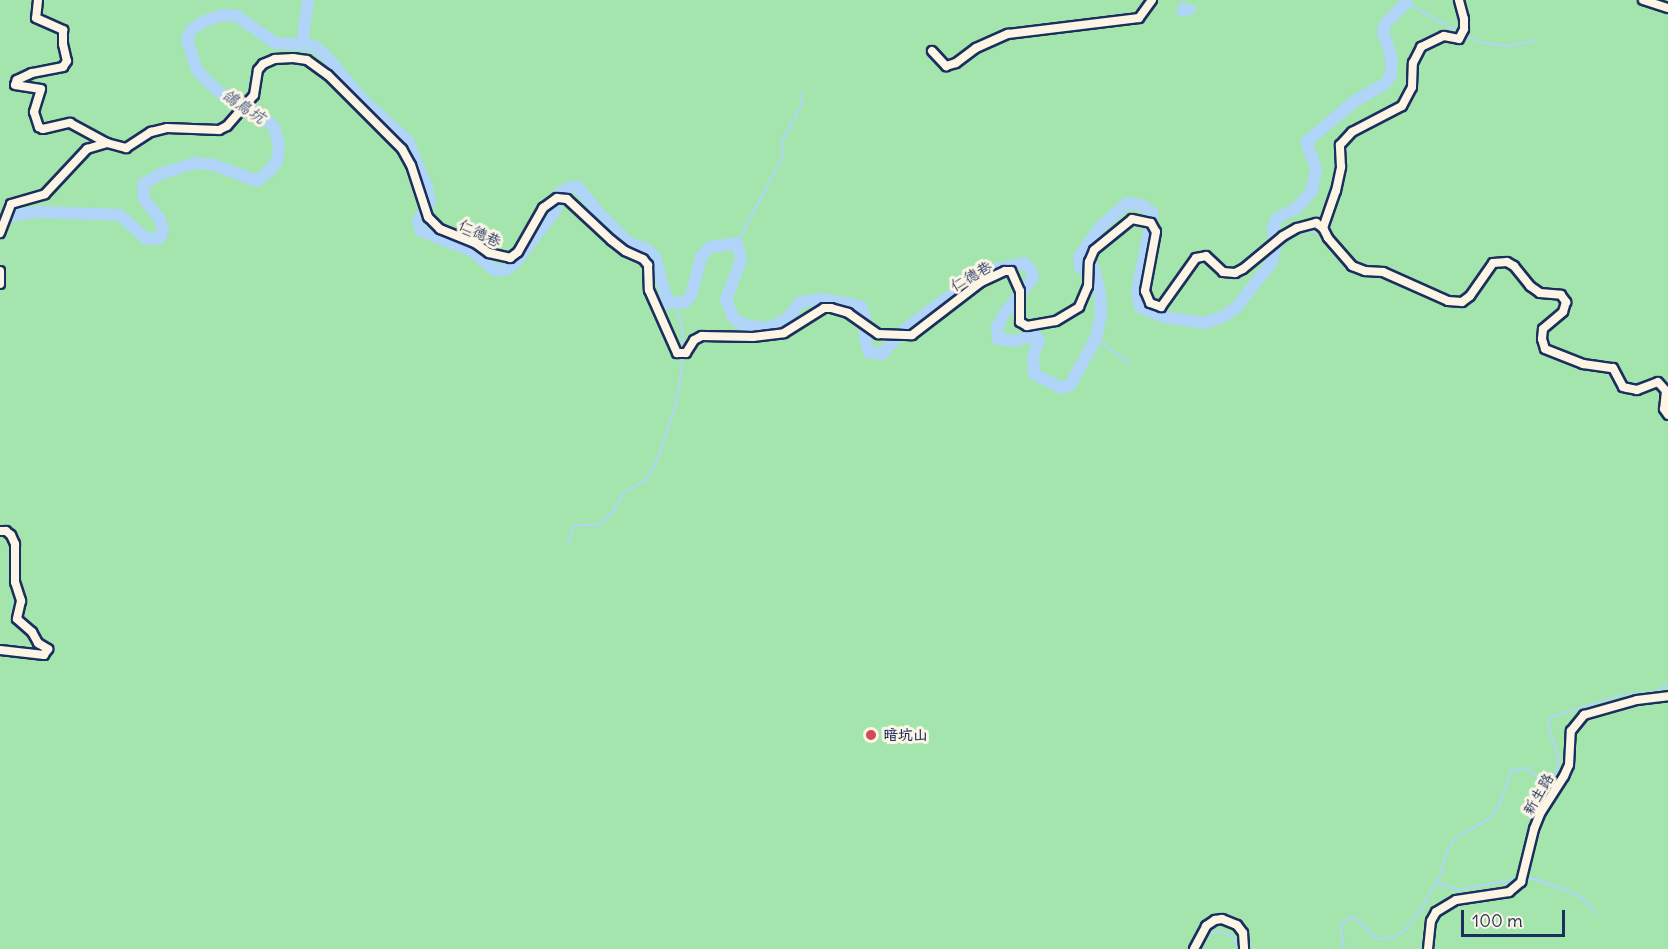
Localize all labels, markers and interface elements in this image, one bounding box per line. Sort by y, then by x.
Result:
water label: 鴿鳥坑 [219,85,269,127]
street label: 仁德巷 [456,215,504,251]
street label: 仁德巷 [947,257,995,295]
place label: 暗坑山 [883,726,928,744]
marker: 暗坑山 [864,728,878,742]
street label: 新生路 [1519,770,1557,818]
scale bar [1464,898,1568,936]
text: 100 m [1472,909,1523,932]

